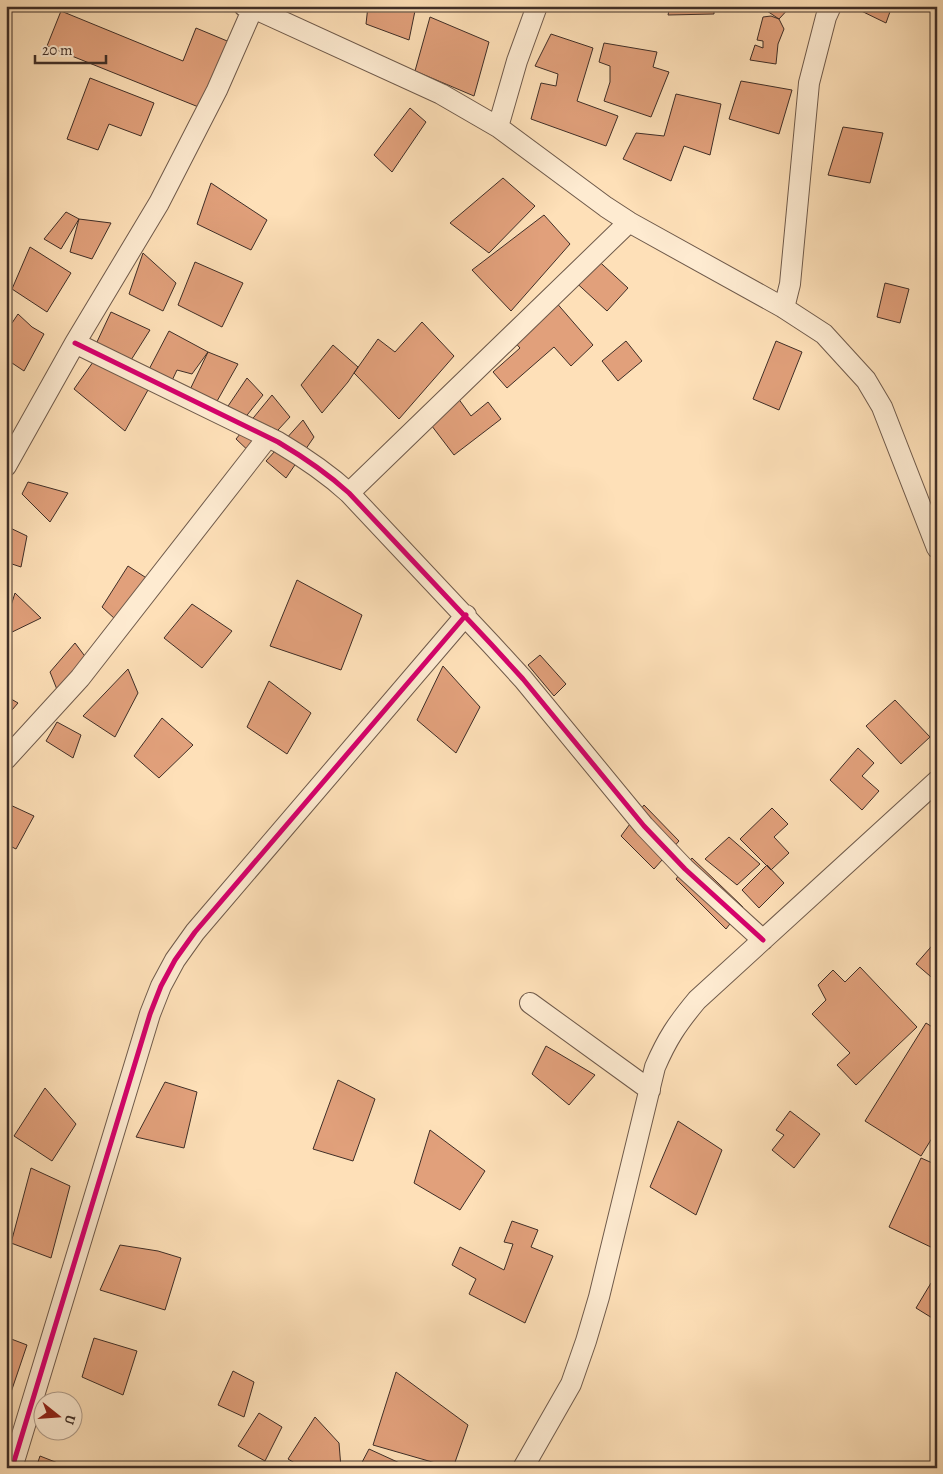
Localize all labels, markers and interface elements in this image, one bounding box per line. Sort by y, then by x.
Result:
scale bar [35,32,106,64]
text: 20 m [42,40,73,60]
north arrow [32,1392,82,1442]
text: U [60,1412,80,1427]

